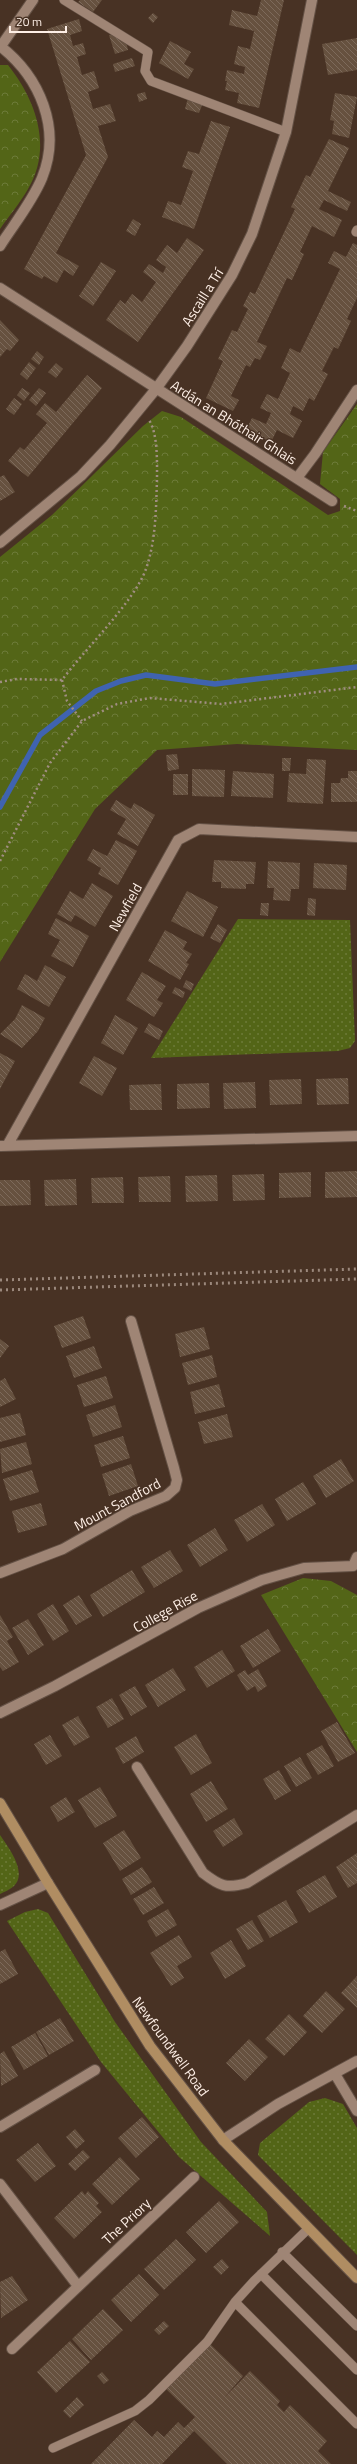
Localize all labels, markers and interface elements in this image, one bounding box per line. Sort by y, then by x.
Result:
scale bar [10,8,66,34]
text: 20 m [16,12,42,31]
street label: Ascaill a Trí [176,263,229,330]
street label: Ardán an Bhóthair Ghlais [167,375,301,469]
street label: Newfield [103,879,147,935]
street label: Mount Sandford [70,1472,164,1536]
street label: College Rise [129,1585,201,1637]
street label: Newfoundwell Road [128,1992,214,2100]
street label: The Priory [97,2193,155,2249]

